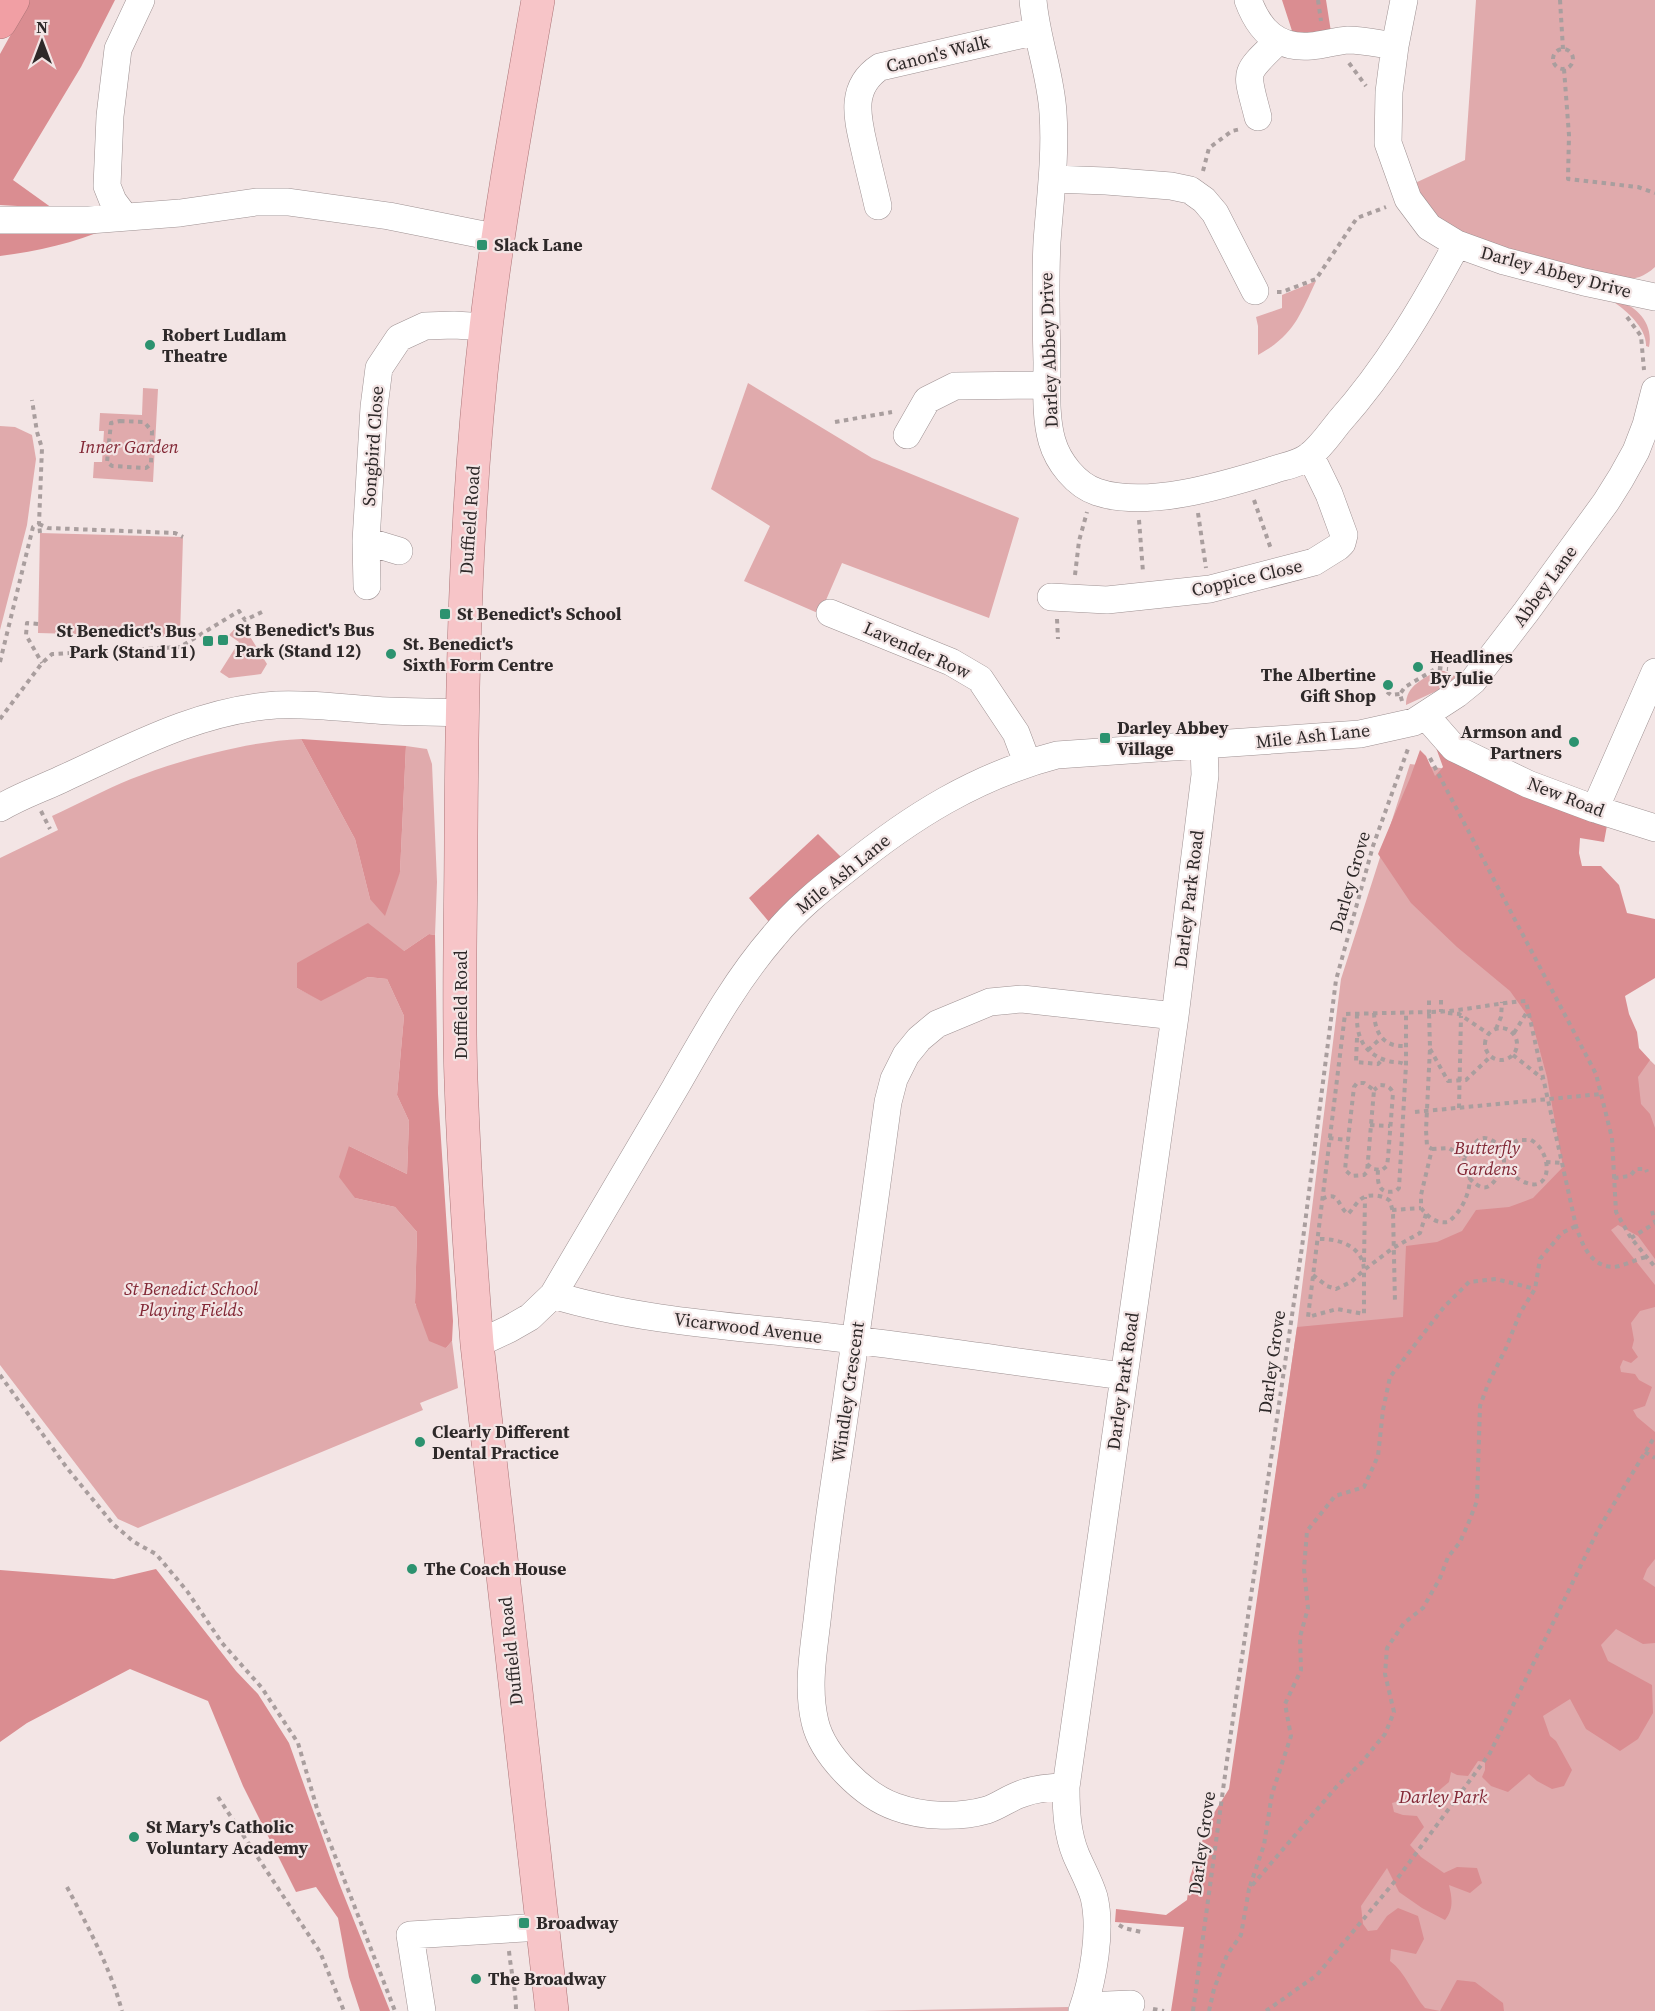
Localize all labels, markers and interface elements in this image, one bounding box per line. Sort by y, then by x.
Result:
north arrow [12,12,72,72]
text: N [36,16,48,38]
street label: Canon's Walk [883,29,992,78]
place label: Slack Lane [494,232,583,257]
marker: Slack Lane [475,238,489,252]
street label: Darley Abbey Drive [1478,239,1634,304]
street label: Darley Abbey Drive [1033,272,1064,428]
place label: Robert Ludlam Theatre [162,322,287,368]
marker: Robert Ludlam Theatre [143,338,157,352]
street label: Songbird Close [356,385,389,507]
park label: Inner Garden [78,434,179,459]
street label: Duffield Road [453,465,486,575]
street label: Abbey Lane [1507,540,1583,631]
street label: Coppice Close [1189,553,1305,602]
place label: St Benedict's School [457,601,622,626]
marker: St Benedict's School [438,607,452,621]
street label: Lavender Row [860,615,975,684]
place label: St Benedict's Bus Park (Stand 12) [235,617,374,663]
place label: St Benedict's Bus Park (Stand 11) [57,618,196,664]
place label: St. Benedict's Sixth Form Centre [403,631,553,677]
marker: St Benedict's Bus Park (Stand 12) [216,633,230,647]
marker: St Benedict's Bus Park (Stand 11) [201,634,215,648]
place label: Headlines By Julie [1430,644,1513,690]
marker: St. Benedict's Sixth Form Centre [384,647,398,661]
marker: Headlines By Julie [1411,660,1425,674]
place label: The Albertine Gift Shop [1261,662,1376,708]
marker: The Albertine Gift Shop [1381,678,1395,692]
place label: Darley Abbey Village [1117,715,1229,761]
street label: Mile Ash Lane [1255,717,1371,754]
place label: Armson and Partners [1461,719,1562,765]
marker: Darley Abbey Village [1098,731,1112,745]
marker: Armson and Partners [1567,735,1581,749]
street label: New Road [1524,770,1608,823]
street label: Mile Ash Lane [790,828,895,919]
street label: Darley Park Road [1168,828,1209,969]
street label: Darley Grove [1323,828,1376,936]
street label: Duffield Road [448,950,473,1060]
park label: Butterfly Gardens [1453,1135,1520,1181]
park label: St Benedict School Playing Fields [124,1276,258,1322]
street label: Vicarwood Avenue [672,1306,824,1349]
street label: Darley Grove [1252,1308,1291,1415]
street label: Darley Park Road [1100,1310,1145,1451]
street label: Windley Crescent [825,1320,870,1464]
place label: Clearly Different Dental Practice [432,1419,570,1465]
marker: Clearly Different Dental Practice [413,1435,427,1449]
place label: The Coach House [424,1556,566,1581]
marker: The Coach House [405,1562,419,1576]
street label: Duffield Road [492,1595,529,1707]
park label: Darley Park [1398,1784,1488,1809]
street label: Darley Grove [1182,1789,1221,1896]
place label: St Mary's Catholic Voluntary Academy [146,1814,309,1860]
marker: St Mary's Catholic Voluntary Academy [127,1830,141,1844]
place label: Broadway [536,1910,619,1935]
marker: Broadway [517,1916,531,1930]
place label: The Broadway [488,1966,607,1991]
marker: The Broadway [469,1972,483,1986]

